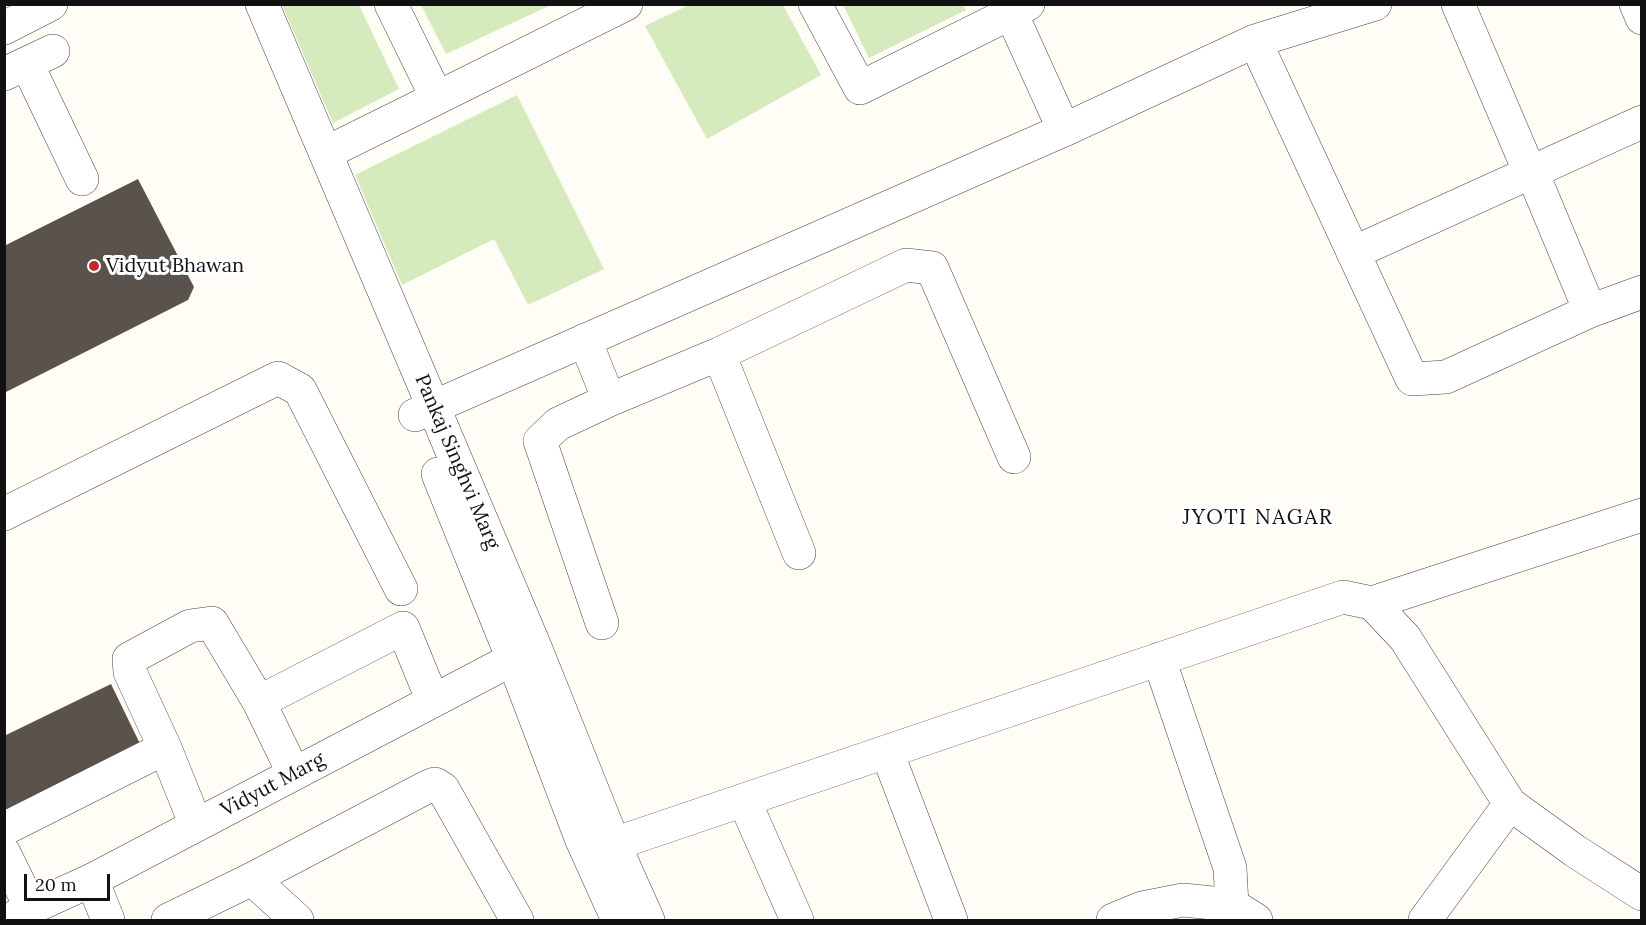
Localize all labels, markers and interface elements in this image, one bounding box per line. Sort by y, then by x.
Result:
place label: Vidyut Bhawan [106,254,244,278]
marker: Vidyut Bhawan [87,259,101,273]
street label: Pankaj Singhvi Marg [409,371,505,553]
district label: JYOTI NAGAR [1182,505,1334,531]
street label: Vidyut Marg [217,748,329,822]
scale bar [27,862,112,900]
text: 20 m [35,873,77,896]

